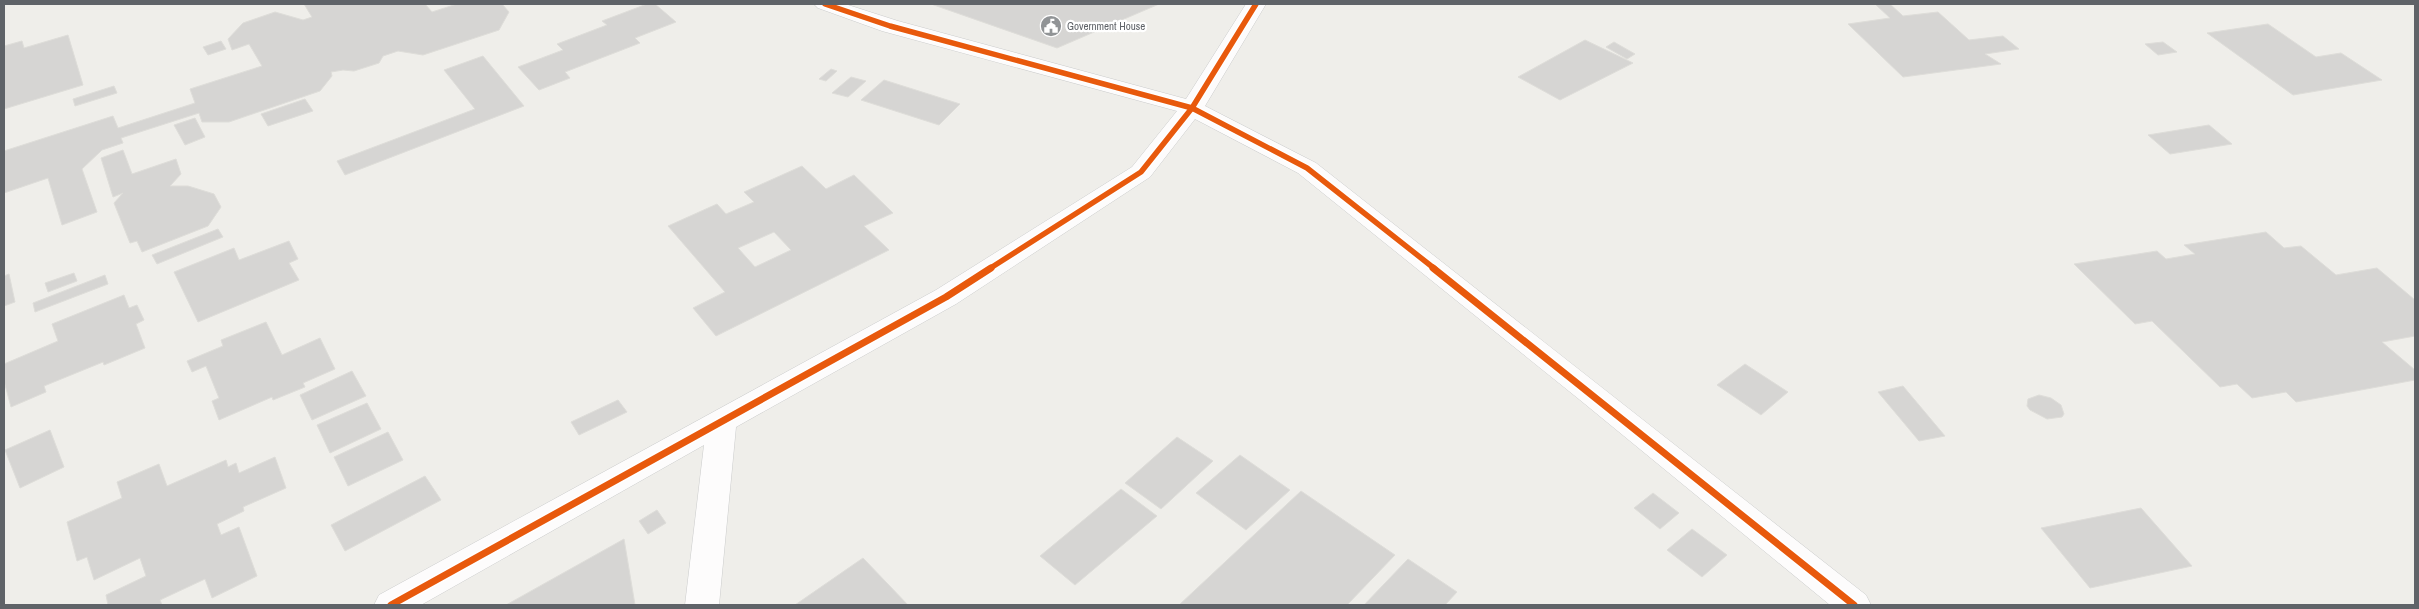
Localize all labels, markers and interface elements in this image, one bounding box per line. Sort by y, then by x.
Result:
public building icon: Government House [1039,14,1063,38]
place label: Government House [1067,19,1145,33]

